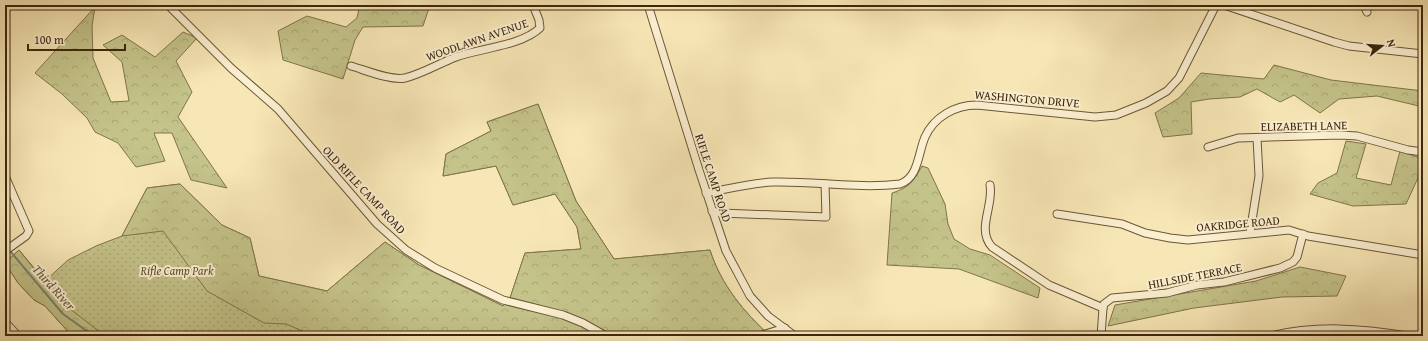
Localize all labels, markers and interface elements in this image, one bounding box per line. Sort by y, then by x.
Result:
street label: WOODLAWN AVENUE [423,14,530,65]
scale bar [28,26,125,52]
north arrow [1362,26,1402,66]
text: 100 m [34,31,64,48]
text: N [1383,37,1400,50]
street label: WASHINGTON DRIVE [974,85,1080,112]
street label: ELIZABETH LANE [1261,116,1347,135]
street label: RIFLE CAMP ROAD [691,132,736,224]
street label: OLD RIFLE CAMP ROAD [319,142,410,237]
street label: OAKRIDGE ROAD [1196,211,1280,236]
street label: HILLSIDE TERRACE [1147,258,1243,293]
water label: Third River [28,260,80,316]
park label: Rifle Camp Park [140,262,214,279]

